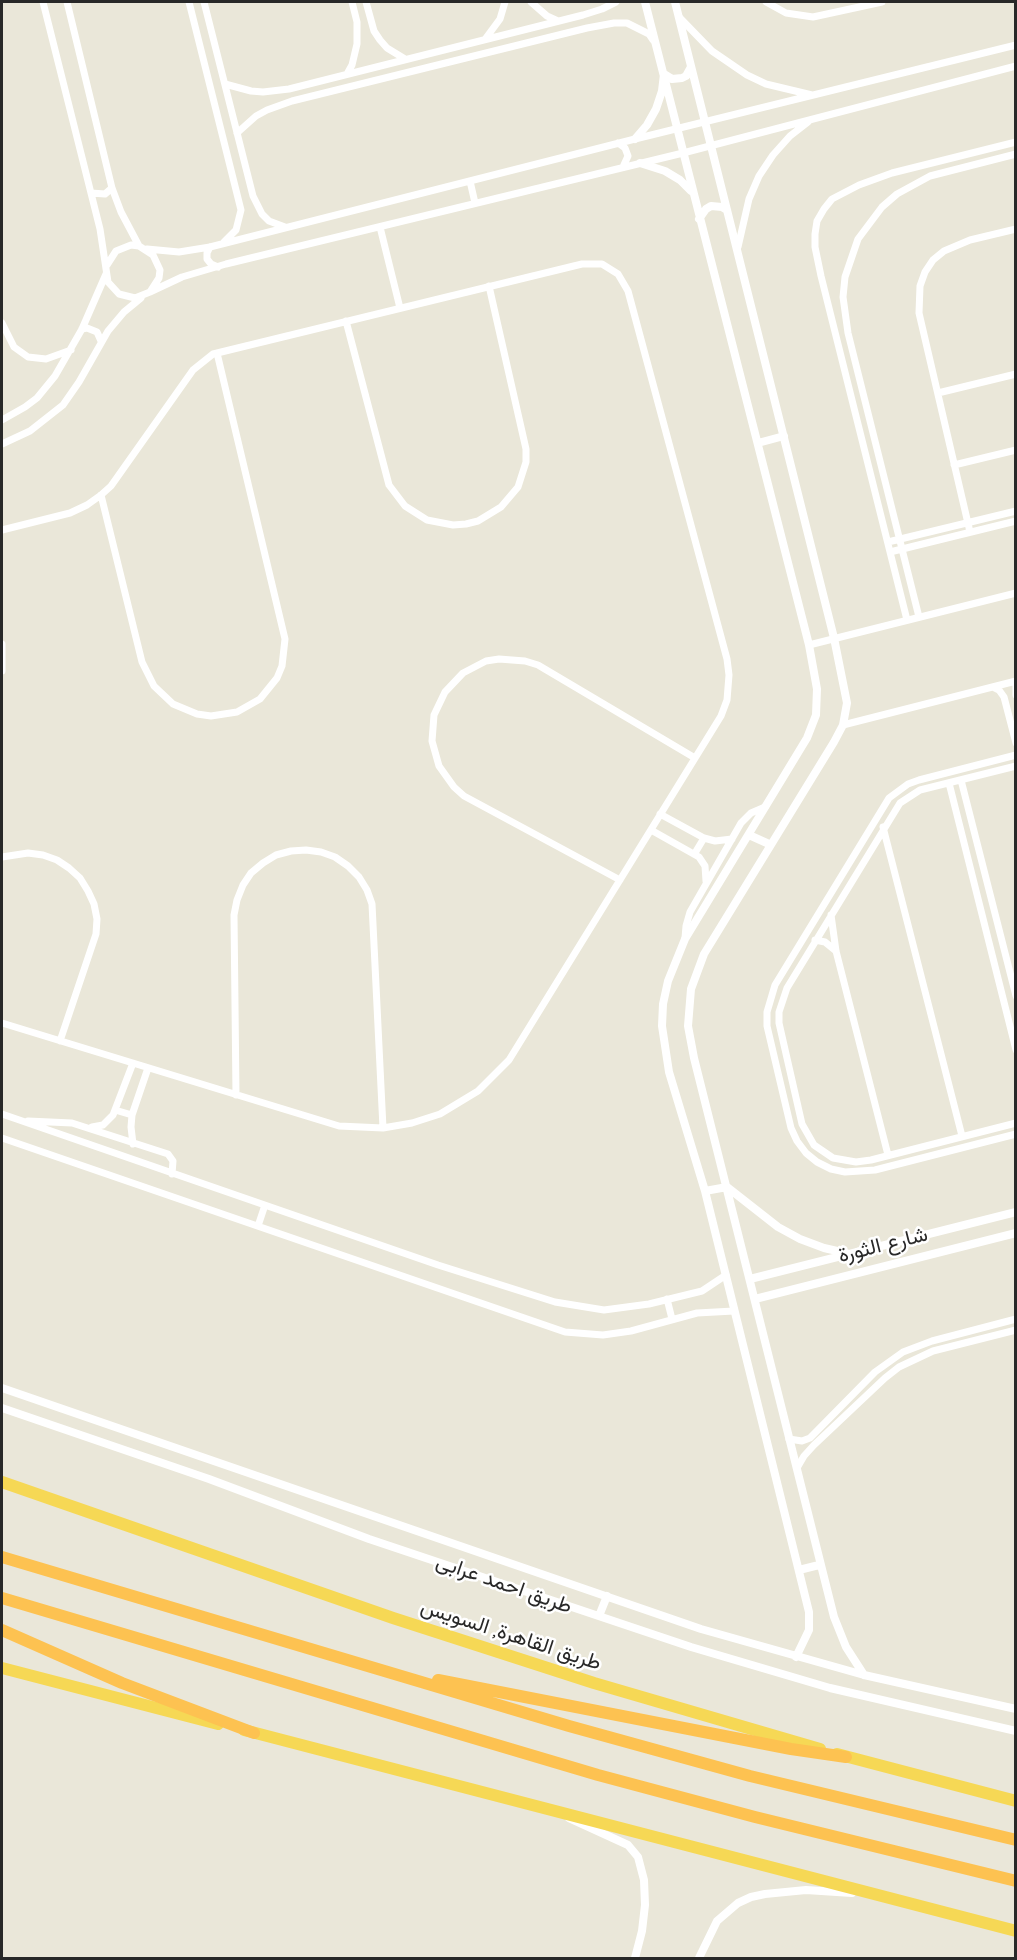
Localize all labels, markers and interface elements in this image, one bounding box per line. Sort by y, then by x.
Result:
street label: شارع الثورة [836,1222,930,1268]
street label: طريق احمد عرابى [433,1549,575,1619]
street label: طريق القاهرة, السويس [418,1594,604,1676]

